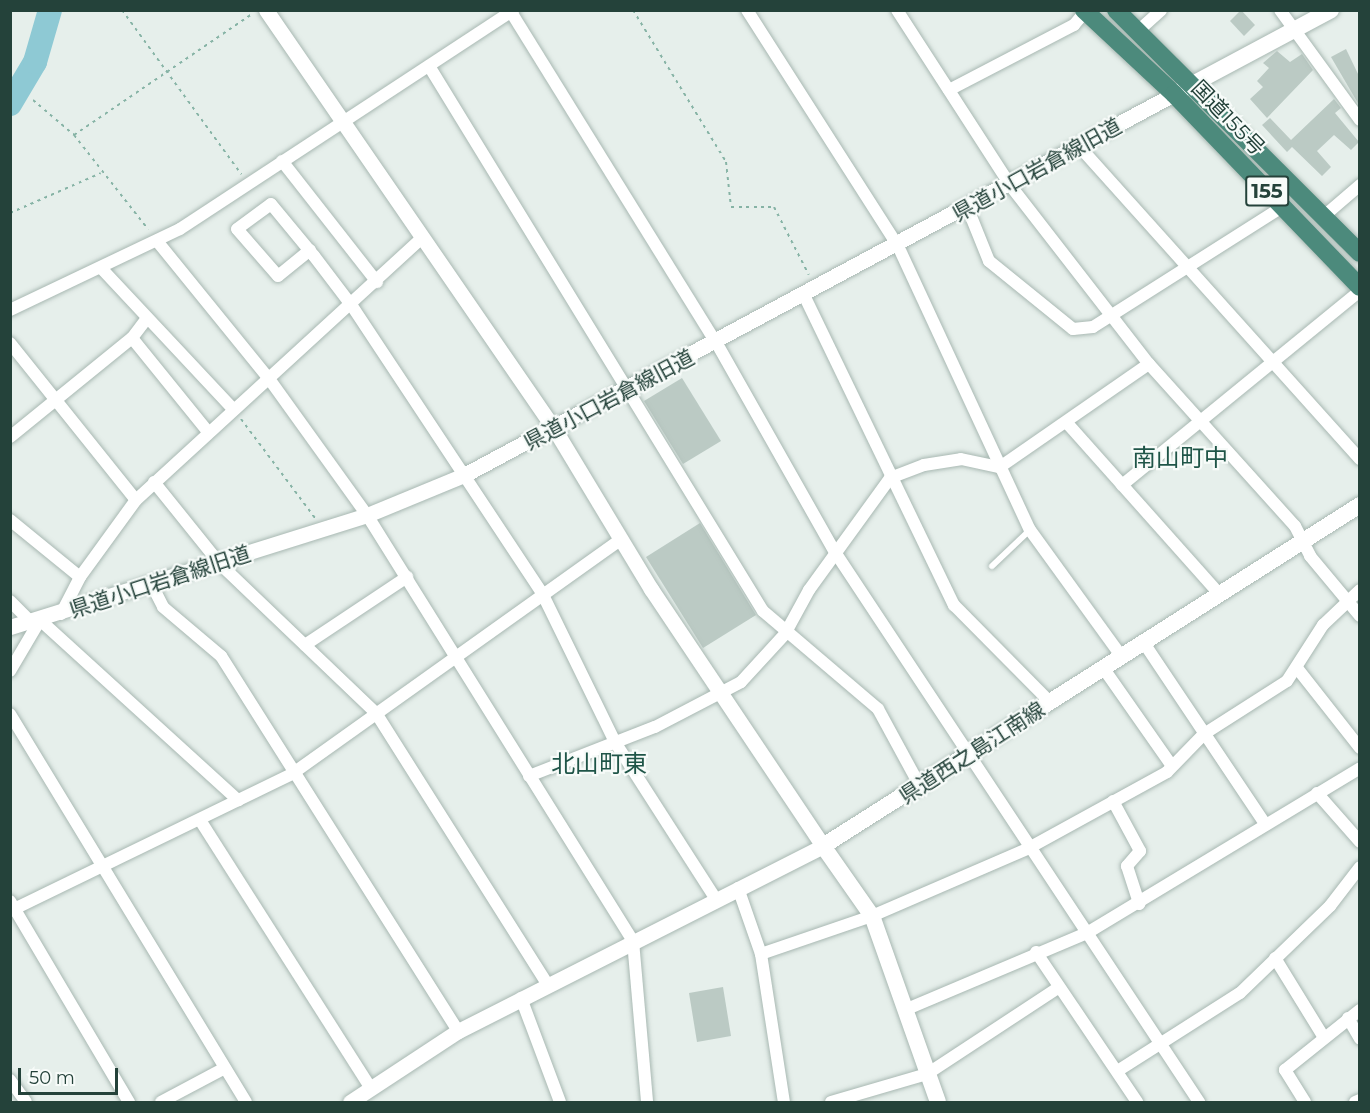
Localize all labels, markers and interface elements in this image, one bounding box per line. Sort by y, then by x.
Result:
street label: 国道155号 [1186,75,1270,161]
street label: 県道小口岩倉線旧道 [948,113,1126,227]
road number: 155 [1244,174,1290,208]
street label: 県道小口岩倉線旧道 [520,345,698,455]
district label: 南山町中 [1132,444,1228,472]
street label: 県道小口岩倉線旧道 [66,541,254,623]
street label: 県道西之島江南線 [895,697,1049,809]
district label: 北山町東 [551,750,647,778]
scale bar [21,1056,122,1094]
text: 50 m [29,1067,75,1089]

